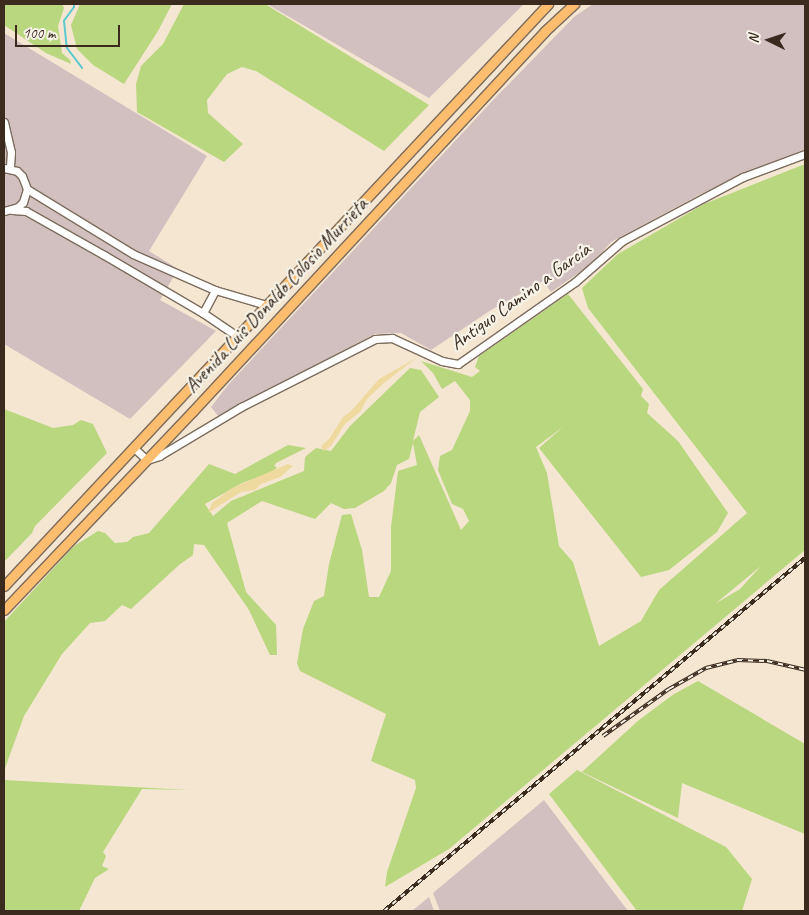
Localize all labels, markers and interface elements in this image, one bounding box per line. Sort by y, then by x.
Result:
scale bar [18,15,122,47]
north arrow [744,15,794,65]
text: 100 m [23,24,55,43]
text: N [745,34,762,44]
street label: Avenida Luis Donaldo Colosio Murrieta [180,193,372,397]
street label: Antiguo Camino a García [445,237,595,355]

